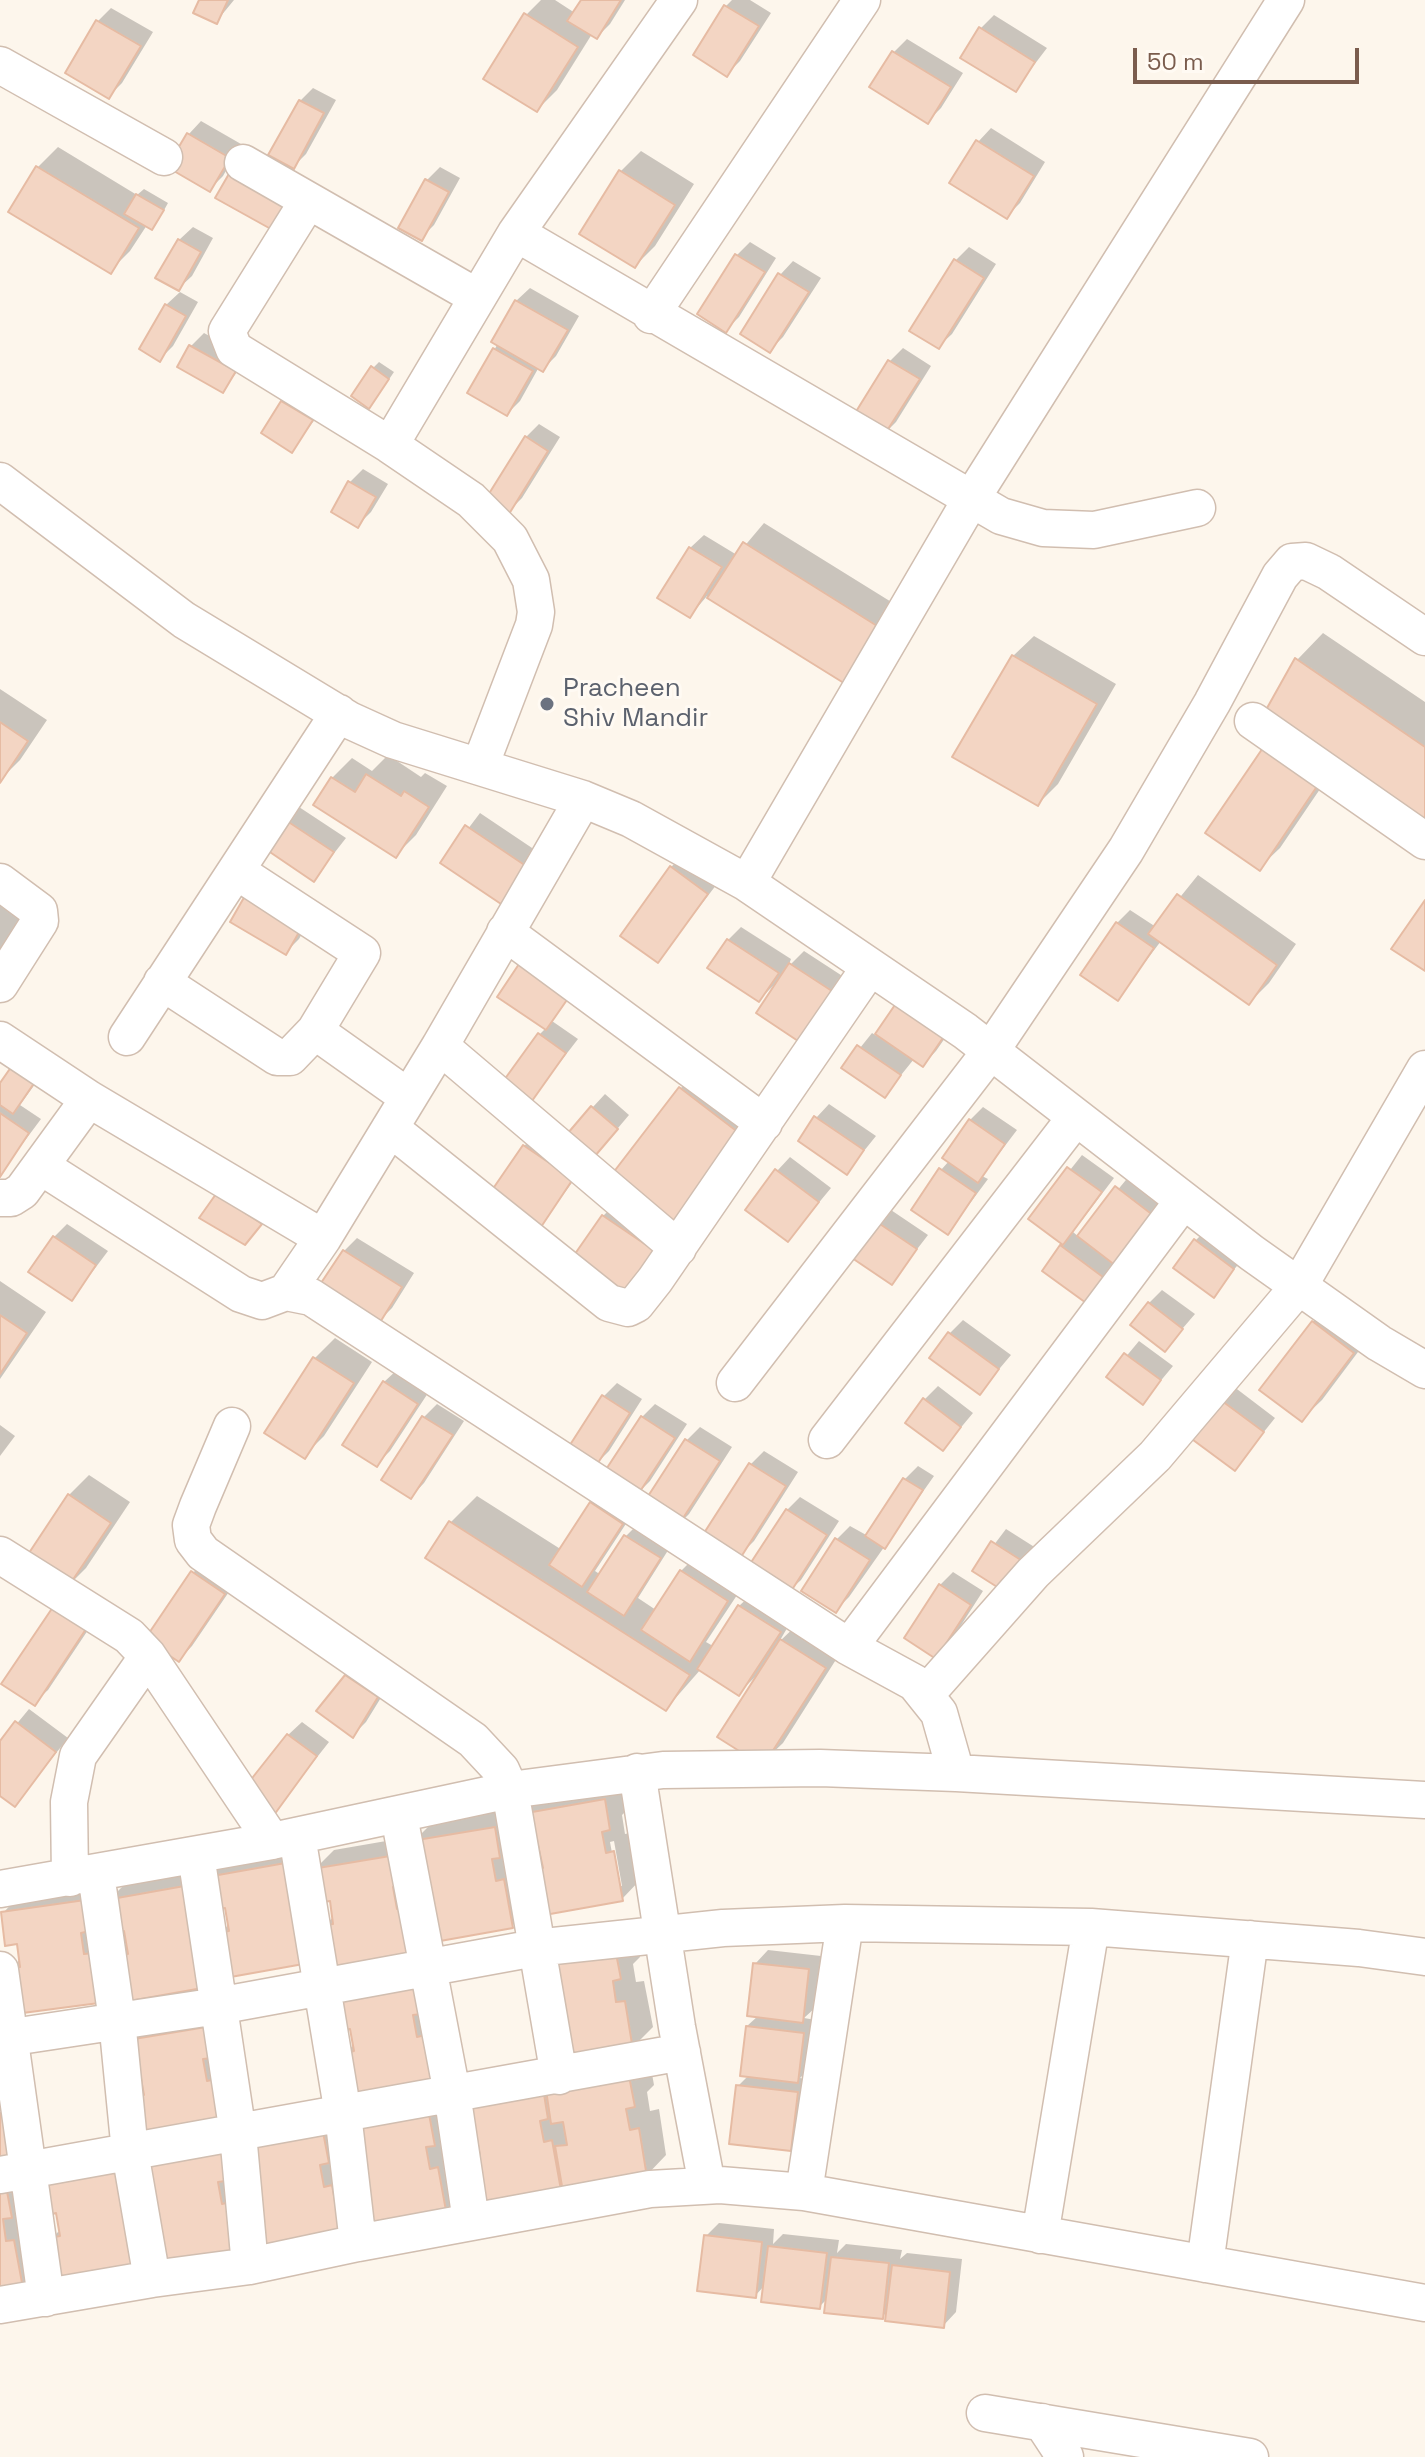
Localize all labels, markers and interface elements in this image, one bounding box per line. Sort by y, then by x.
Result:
scale bar [1137,32,1363,82]
text: 50 m [1147,46,1204,77]
place label: Pracheen Shiv Mandir [563,673,708,734]
marker: Pracheen Shiv Mandir [538,695,556,713]

